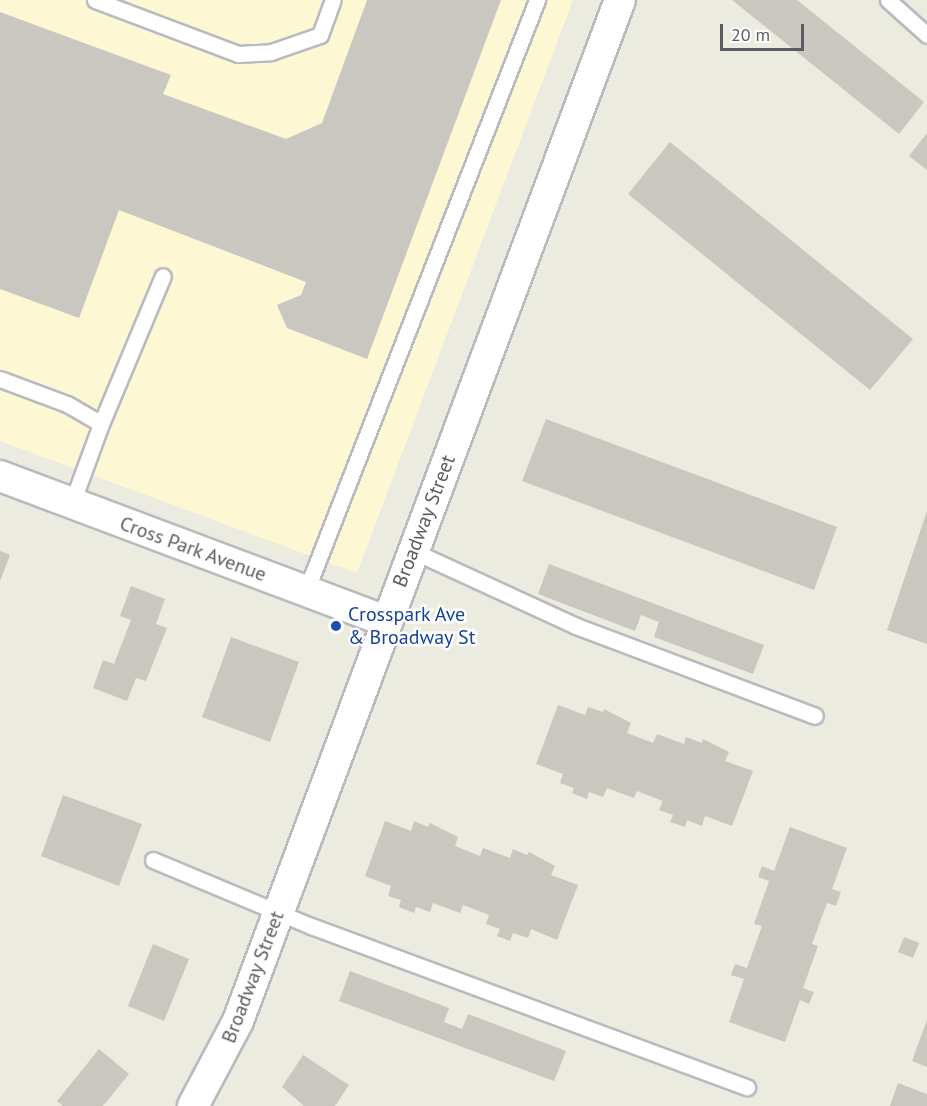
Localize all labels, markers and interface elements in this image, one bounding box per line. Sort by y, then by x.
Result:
scale bar [723,12,807,50]
text: 20 m [731,23,770,46]
street label: Broadway Street [388,451,460,591]
street label: Cross Park Avenue [116,511,270,587]
place label: Crosspark Ave & Broadway St [348,602,476,649]
marker: Crosspark Ave & Broadway St [329,619,343,633]
street label: Broadway Street [217,907,289,1047]

